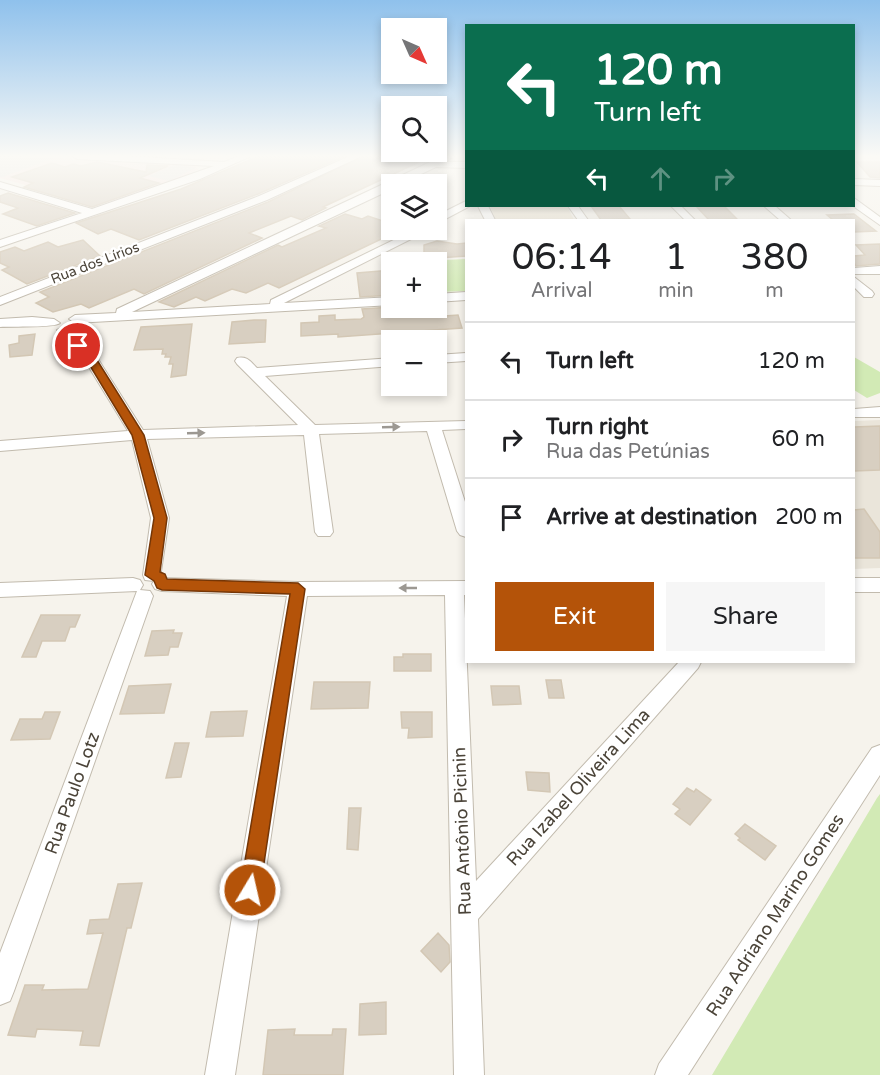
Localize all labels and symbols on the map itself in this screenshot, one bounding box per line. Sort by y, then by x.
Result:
north arrow [381,18,447,84]
street label: Rua dos Lírios [48,238,142,288]
pin [52,320,103,371]
one-way arrow [382,423,401,432]
one-way arrow [187,429,206,438]
one-way arrow [399,583,418,593]
street label: Rua Izabel Oliveira Lima [502,704,654,870]
street label: Rua Paulo Lotz [40,729,104,857]
street label: Rua Antônio Picinin [448,747,476,915]
street label: Rua Adriano Marino Gomes [701,810,849,1020]
position arrow [218,858,282,922]

